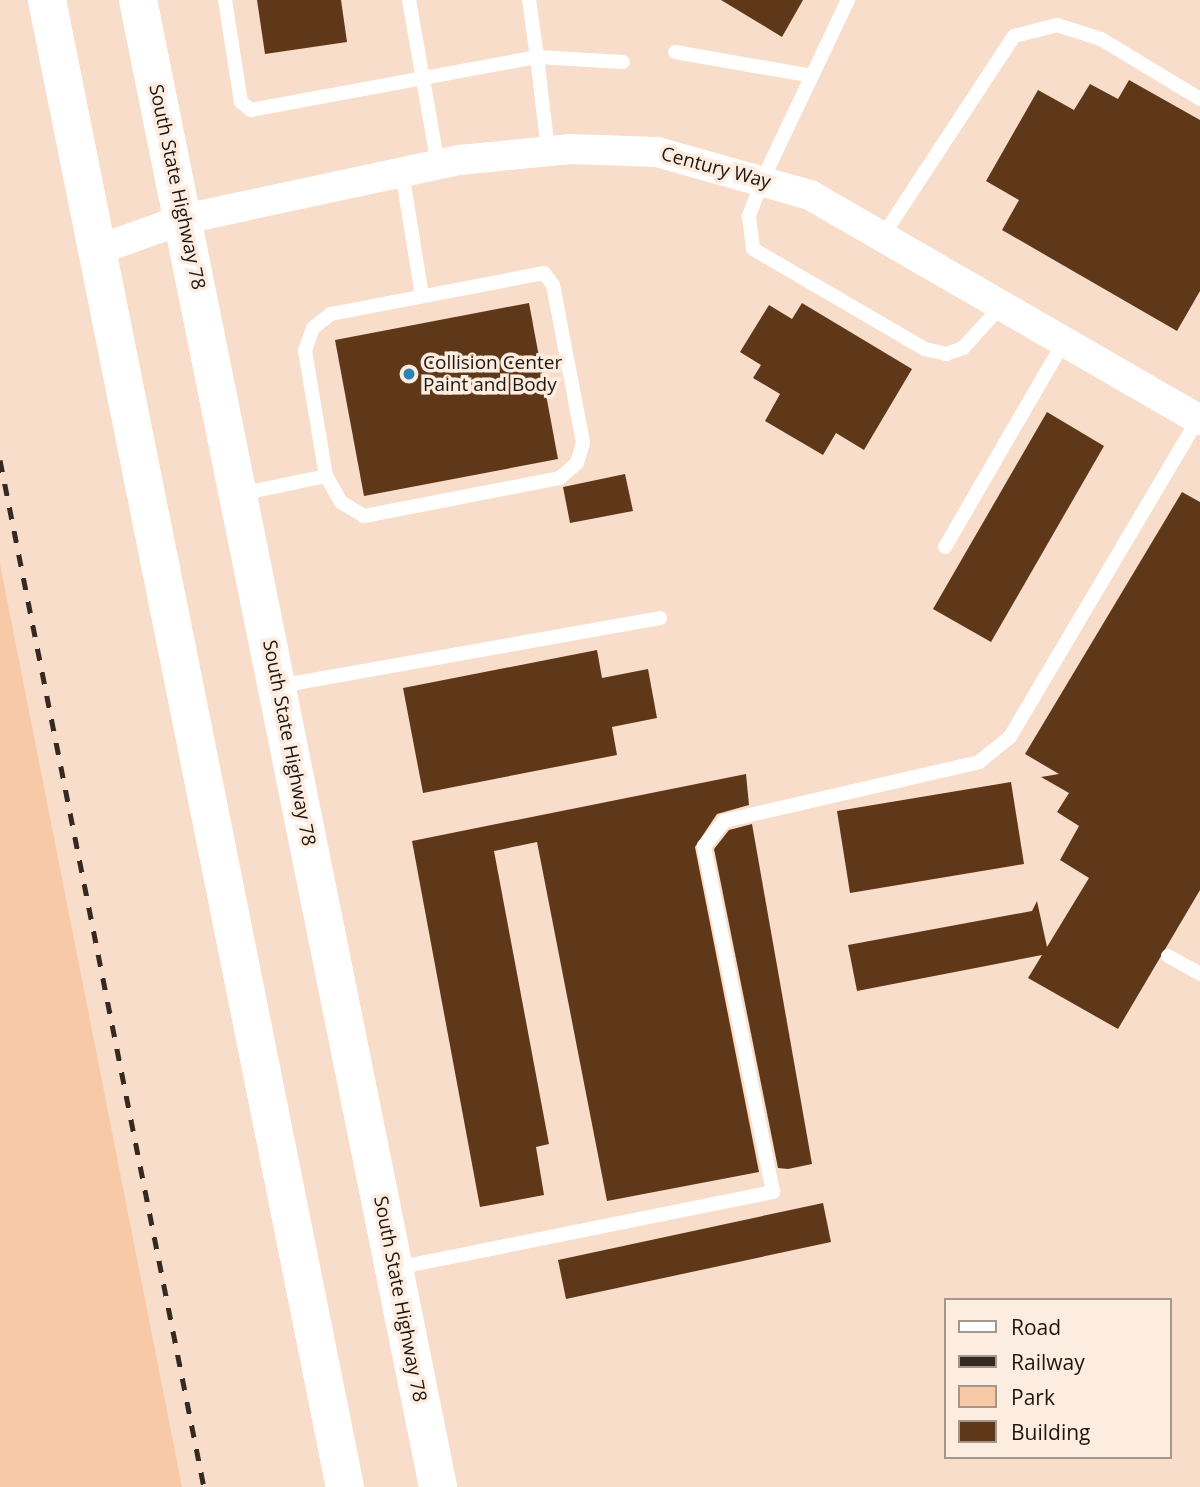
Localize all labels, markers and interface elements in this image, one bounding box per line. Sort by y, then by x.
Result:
street label: South State Highway 78 [144,82,210,292]
street label: Century Way [659,142,773,194]
place label: Collision Center Paint and Body [423,352,562,396]
marker: Collision Center Paint and Body [401,366,417,382]
street label: South State Highway 78 [258,638,320,848]
street label: South State Highway 78 [369,1194,431,1404]
legend [944,1298,1172,1459]
text: Road [1011,1313,1061,1341]
text: Railway [1011,1348,1085,1376]
text: Park [1011,1383,1055,1411]
text: Building [1011,1418,1090,1446]

